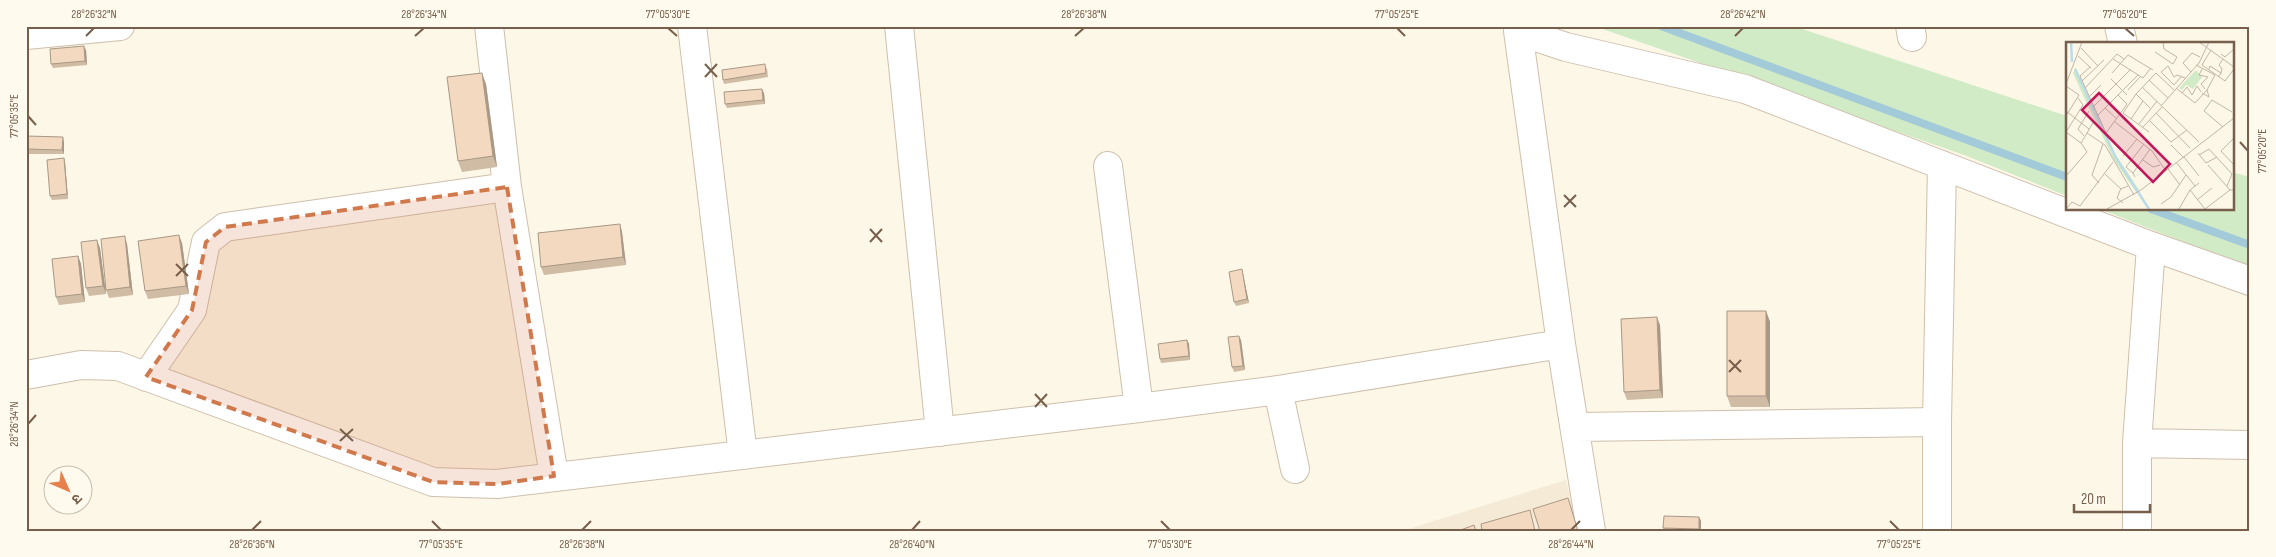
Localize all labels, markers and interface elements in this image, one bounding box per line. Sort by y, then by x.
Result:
text: 28°26'32"N [71,7,117,22]
text: 28°26'34"N [401,7,447,22]
text: 77°05'30"E [646,7,690,22]
text: 28°26'38"N [1061,7,1107,22]
text: 77°05'25"E [1375,7,1419,22]
text: 28°26'42"N [1720,7,1766,22]
text: 77°05'20"E [2103,7,2147,22]
inset map [2066,42,2234,210]
text: 77°05'35"E [7,94,22,138]
text: 77°05'20"E [2255,129,2270,173]
text: 28°26'34"N [7,401,22,447]
north arrow [42,464,92,514]
scale bar [2074,482,2150,514]
text: उ [67,490,86,508]
text: 20 m [2081,490,2106,509]
text: 28°26'36"N [229,537,275,552]
text: 77°05'35"E [419,537,463,552]
text: 28°26'38"N [559,537,605,552]
text: 28°26'40"N [889,537,935,552]
text: 77°05'30"E [1148,537,1192,552]
text: 28°26'44"N [1548,537,1594,552]
text: 77°05'25"E [1877,537,1921,552]

